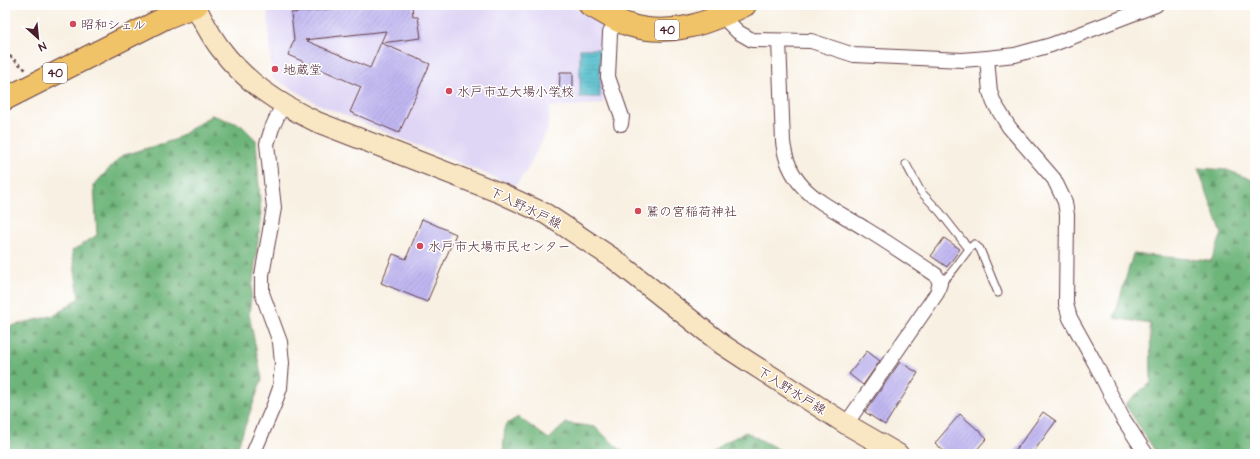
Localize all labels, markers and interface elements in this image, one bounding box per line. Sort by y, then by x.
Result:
place label: 昭和シェル [81,16,146,34]
north arrow [18,18,58,58]
marker: 昭和シェル [68,19,78,29]
road number: 40 [655,20,679,40]
text: N [36,38,49,55]
place label: 地蔵堂 [283,61,322,79]
road number: 40 [43,63,67,83]
marker: 地蔵堂 [270,64,280,74]
place label: 水戸市立大場小学校 [457,83,574,101]
marker: 水戸市立大場小学校 [444,86,454,96]
street label: 下入野水戸線 [487,183,565,234]
place label: 鷲の宮稲荷神社 [646,203,737,221]
marker: 鷲の宮稲荷神社 [633,206,643,216]
place label: 水戸市大場市民センター [428,238,570,256]
marker: 水戸市大場市民センター [415,241,425,251]
street label: 下入野水戸線 [754,363,830,420]

